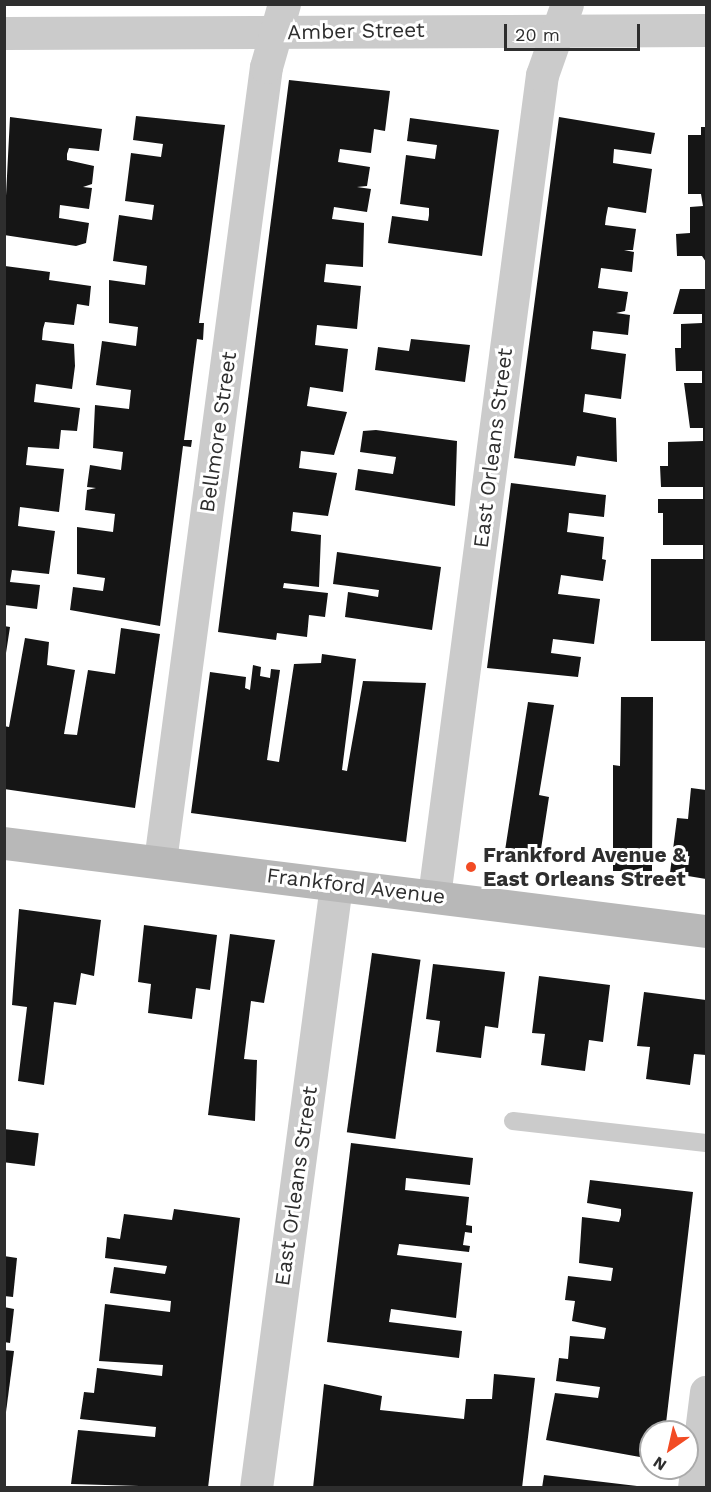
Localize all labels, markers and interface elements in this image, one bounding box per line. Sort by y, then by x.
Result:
scale bar [507,12,644,50]
street label: Amber Street [287,17,425,45]
text: 20 m [515,24,560,45]
street label: East Orleans Street [468,347,518,549]
street label: Bellmore Street [194,350,242,514]
place label: Frankford Avenue & East Orleans Street [483,842,687,892]
marker: Frankford Avenue & East Orleans Street [464,860,478,874]
street label: Frankford Avenue [265,863,447,909]
street label: East Orleans Street [270,1085,322,1287]
north arrow [639,1420,699,1480]
text: N [650,1452,670,1475]

